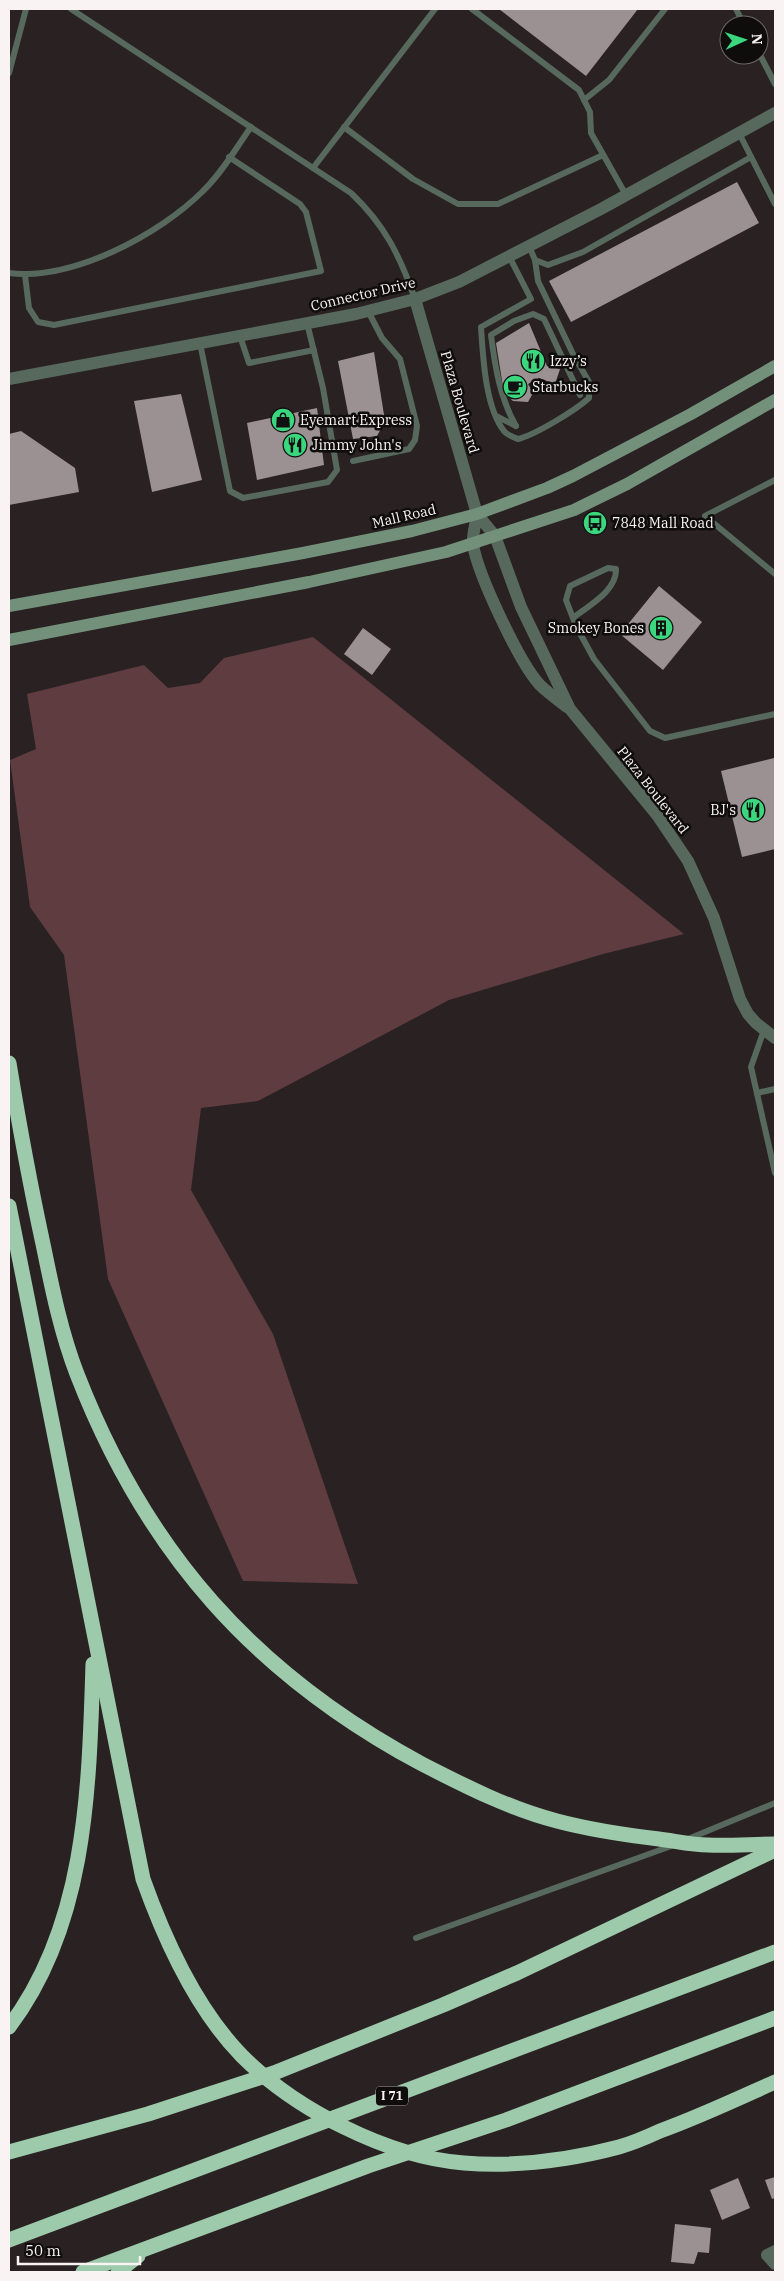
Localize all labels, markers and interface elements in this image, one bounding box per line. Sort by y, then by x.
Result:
north arrow [719,15,769,65]
text: N [748,33,766,45]
street label: Connector Drive [309,273,417,315]
restaurant icon: Izzy’s [520,348,546,374]
street label: Plaza Boulevard [437,349,483,456]
place label: Izzy’s [550,352,587,370]
cafe icon: Starbucks [502,374,528,400]
place label: Starbucks [532,378,598,396]
shop icon: Eyemart Express [270,407,296,433]
place label: Eyemart Express [300,411,412,429]
restaurant icon: Jimmy John's [282,432,308,458]
place label: Jimmy John's [312,436,402,454]
street label: Mall Road [370,500,438,532]
bus stop icon: 7848 Mall Road [582,510,608,536]
place label: 7848 Mall Road [612,514,714,532]
building icon: Smokey Bones [648,615,674,641]
place label: Smokey Bones [548,619,644,637]
street label: Plaza Boulevard [613,743,693,838]
restaurant icon: BJ's [740,797,766,823]
place label: BJ's [710,801,736,819]
road number: I 71 [376,2086,408,2106]
scale bar [18,2234,140,2266]
text: 50 m [25,2241,61,2260]

